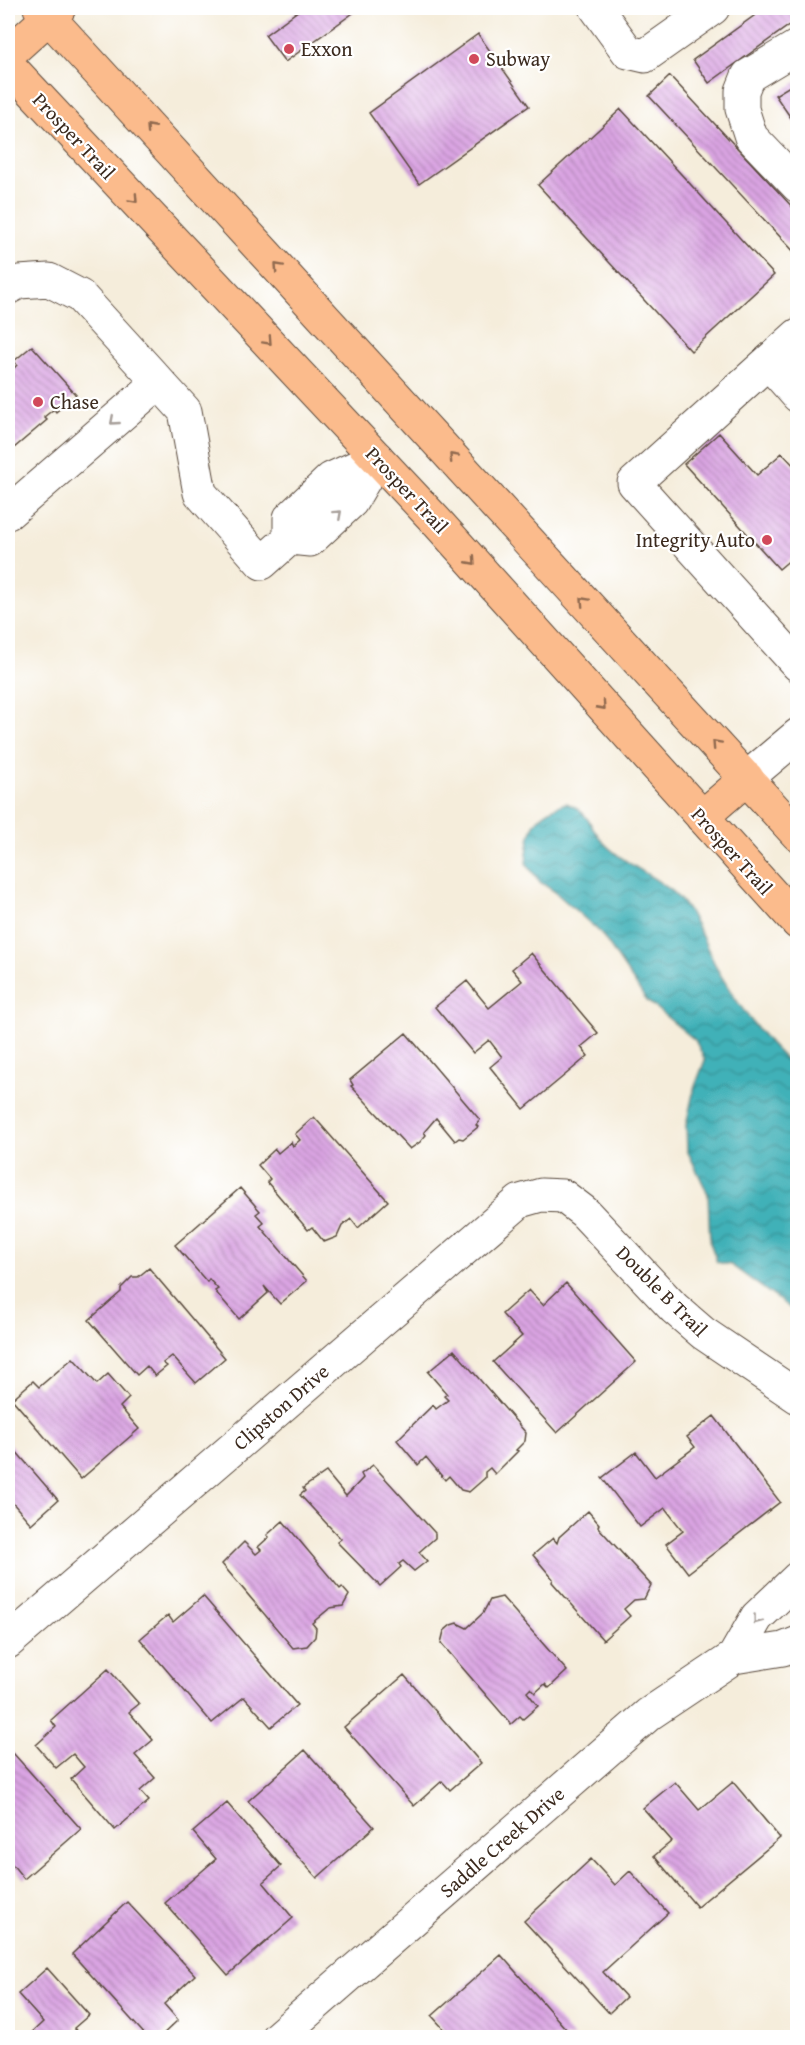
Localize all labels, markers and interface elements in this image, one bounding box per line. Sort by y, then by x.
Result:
place label: Exxon [301,34,353,63]
marker: Exxon [282,42,296,56]
place label: Subway [486,44,550,73]
marker: Subway [467,52,481,66]
street label: Prosper Trail [26,86,123,186]
one-way arrow [146,124,157,134]
one-way arrow [127,193,138,203]
one-way arrow [274,263,285,274]
one-way arrow [260,334,271,345]
place label: Chase [50,387,99,416]
marker: Chase [31,395,45,409]
one-way arrow [110,414,121,425]
street label: Prosper Trail [359,440,456,540]
one-way arrow [449,453,460,464]
one-way arrow [332,510,342,521]
place label: Integrity Auto [636,525,755,554]
marker: Integrity Auto [760,533,774,547]
one-way arrow [465,554,476,565]
one-way arrow [580,597,591,607]
one-way arrow [595,699,606,710]
one-way arrow [712,741,723,751]
street label: Prosper Trail [685,800,780,901]
street label: Double B Trail [610,1238,715,1343]
street label: Clipston Drive [226,1357,335,1456]
one-way arrow [753,1613,764,1624]
street label: Saddle Creek Drive [433,1779,570,1904]

